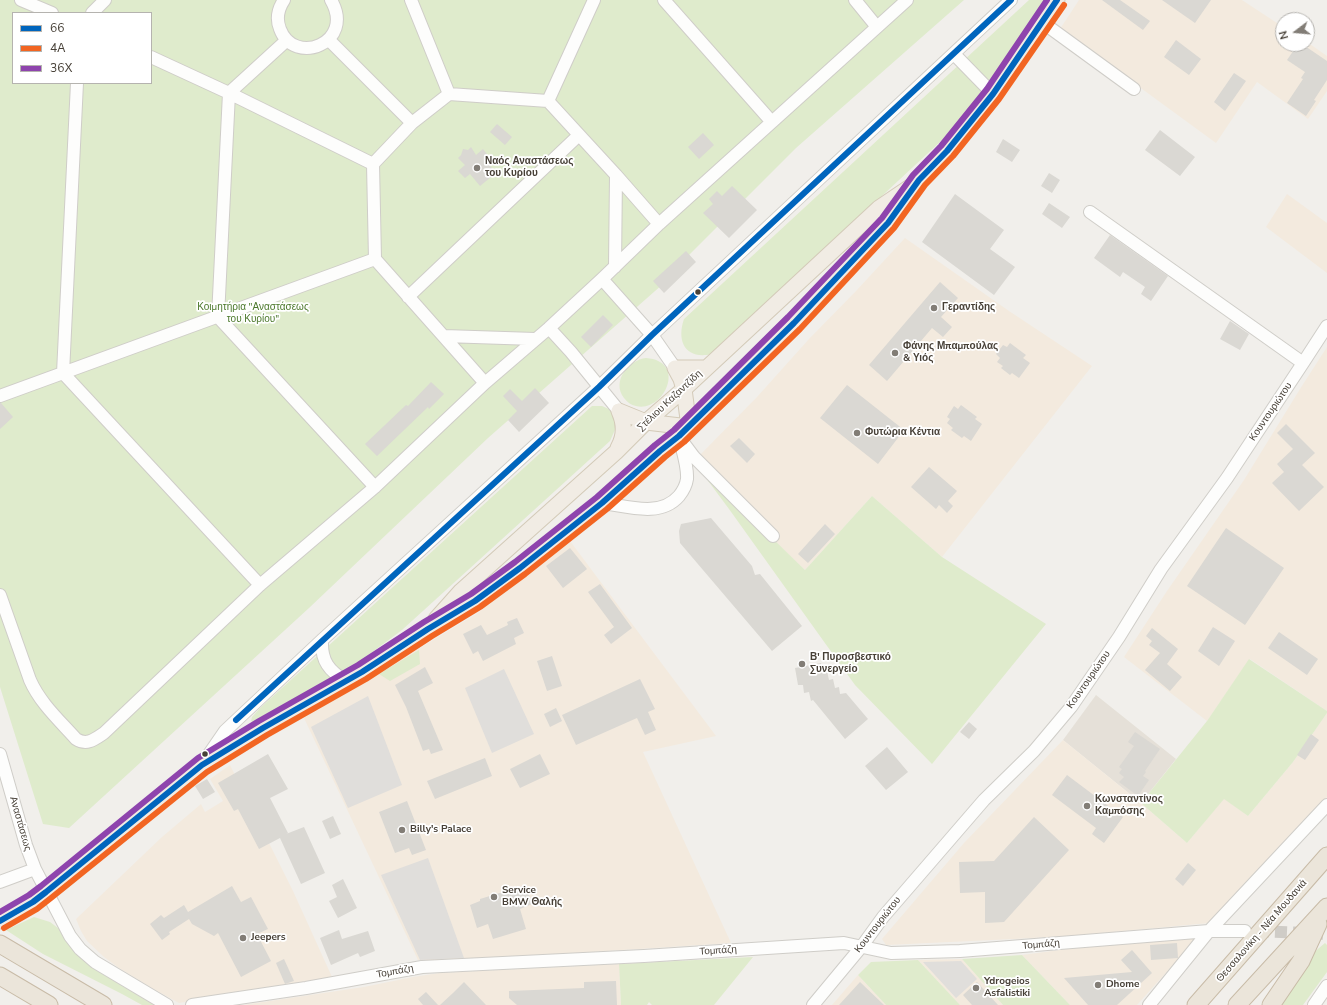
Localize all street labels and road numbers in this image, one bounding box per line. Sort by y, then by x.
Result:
street label: Στέλιου Καζαντζίδη [635,368,705,434]
street label: Κουντουριώτου [1247,381,1295,443]
street label: Κουντουριώτου [1065,649,1113,711]
street label: Αναστάσεως [6,795,34,853]
street label: Θεσσαλονίκη - Νέα Μουδανιά [1214,877,1310,985]
street label: Κουντουριώτου [852,895,904,955]
street label: Τομπάζη [1022,937,1060,953]
street label: Τομπάζη [699,944,737,958]
street label: Τομπάζη [375,963,415,981]

